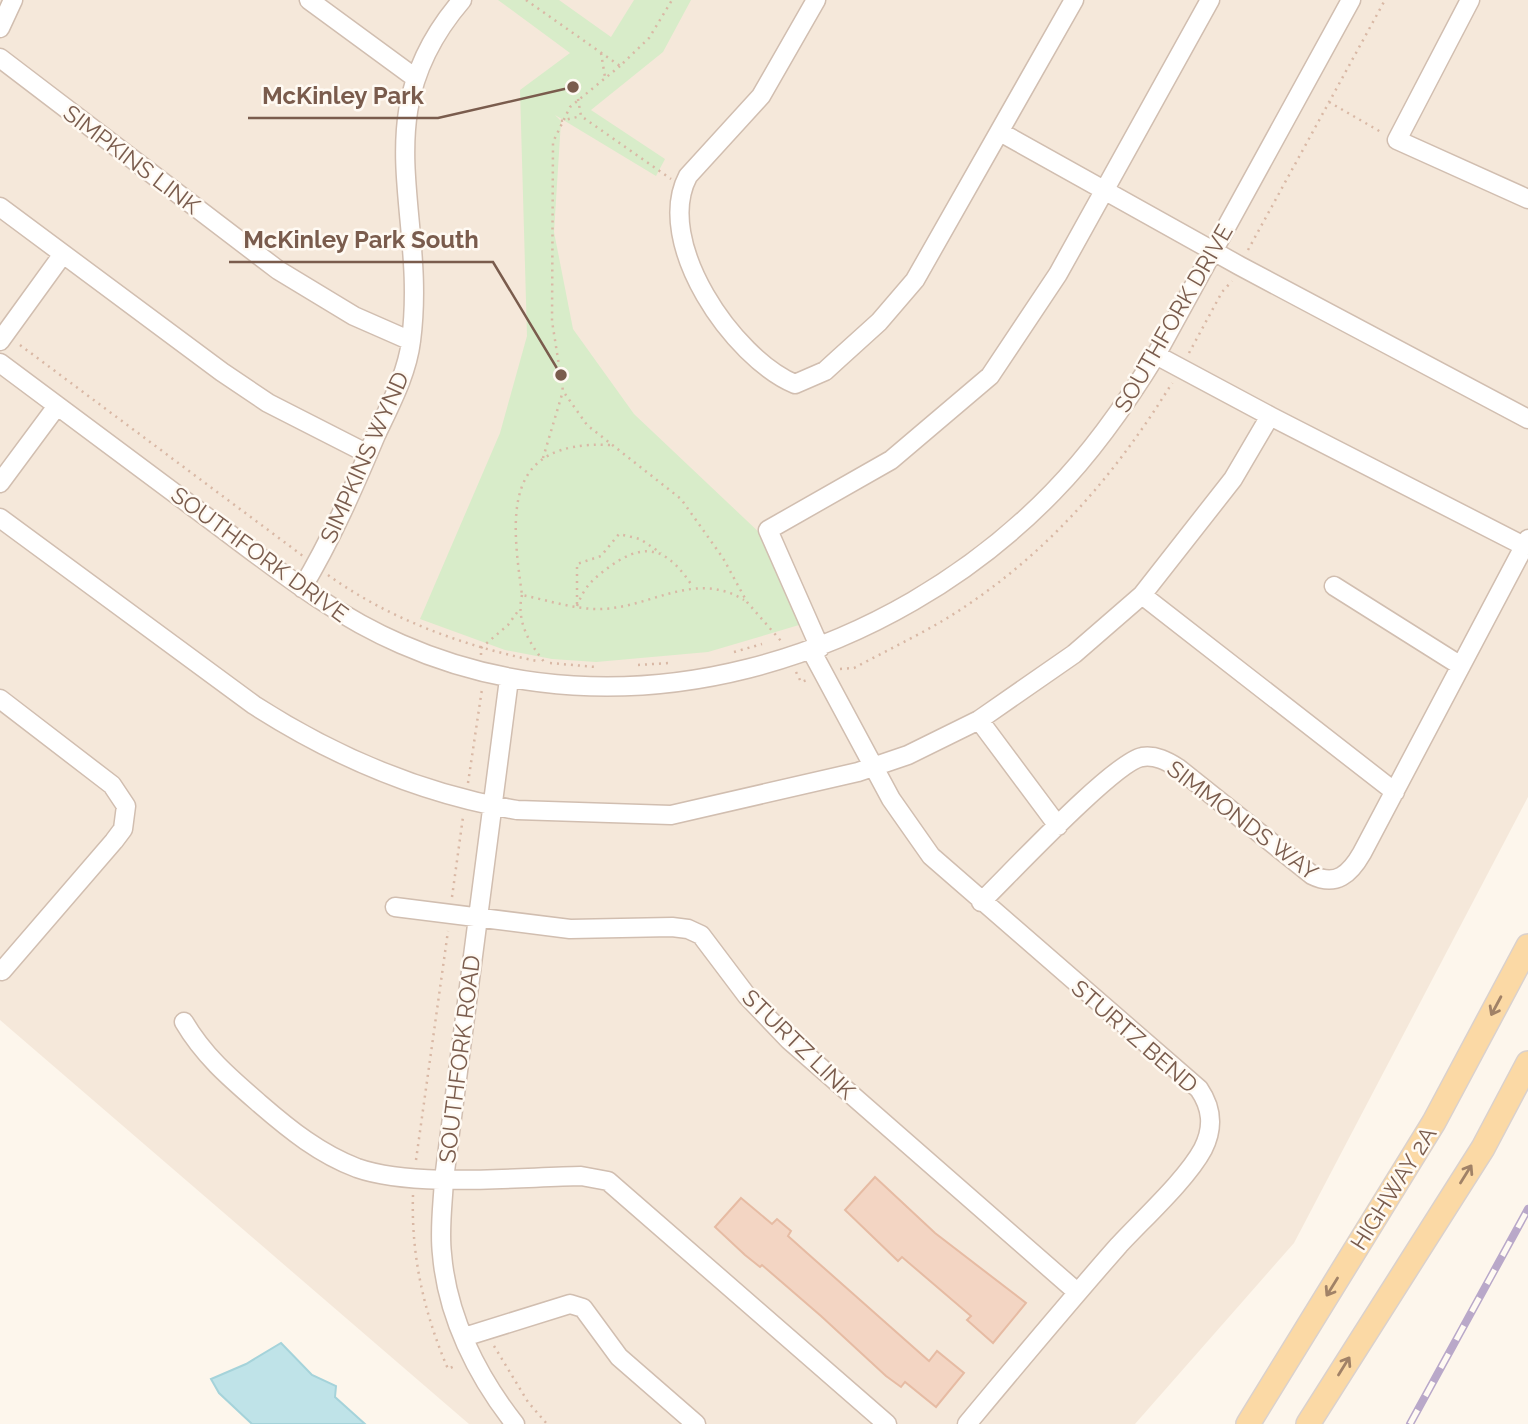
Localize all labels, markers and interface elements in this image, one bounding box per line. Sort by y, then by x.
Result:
callout: McKinley Park [248,73,438,118]
text: McKinley Park [262,81,425,110]
street label: SIMPKINS LINK [58,99,206,219]
callout: McKinley Park South [229,217,493,262]
street label: SOUTHFORK DRIVE [1108,219,1238,417]
text: McKinley Park South [243,225,479,254]
street label: SIMPKINS WYND [314,367,414,547]
street label: SOUTHFORK DRIVE [166,481,354,627]
street label: SIMMONDS WAY [1162,754,1324,886]
street label: SOUTHFORK ROAD [433,954,485,1164]
street label: STURTZ BEND [1066,974,1204,1098]
street label: STURTZ LINK [737,984,861,1105]
one-way arrow [1489,995,1502,1016]
street label: HIGHWAY 2A [1344,1121,1442,1255]
one-way arrow [1460,1165,1474,1185]
one-way arrow [1325,1277,1339,1297]
one-way arrow [1338,1357,1352,1377]

